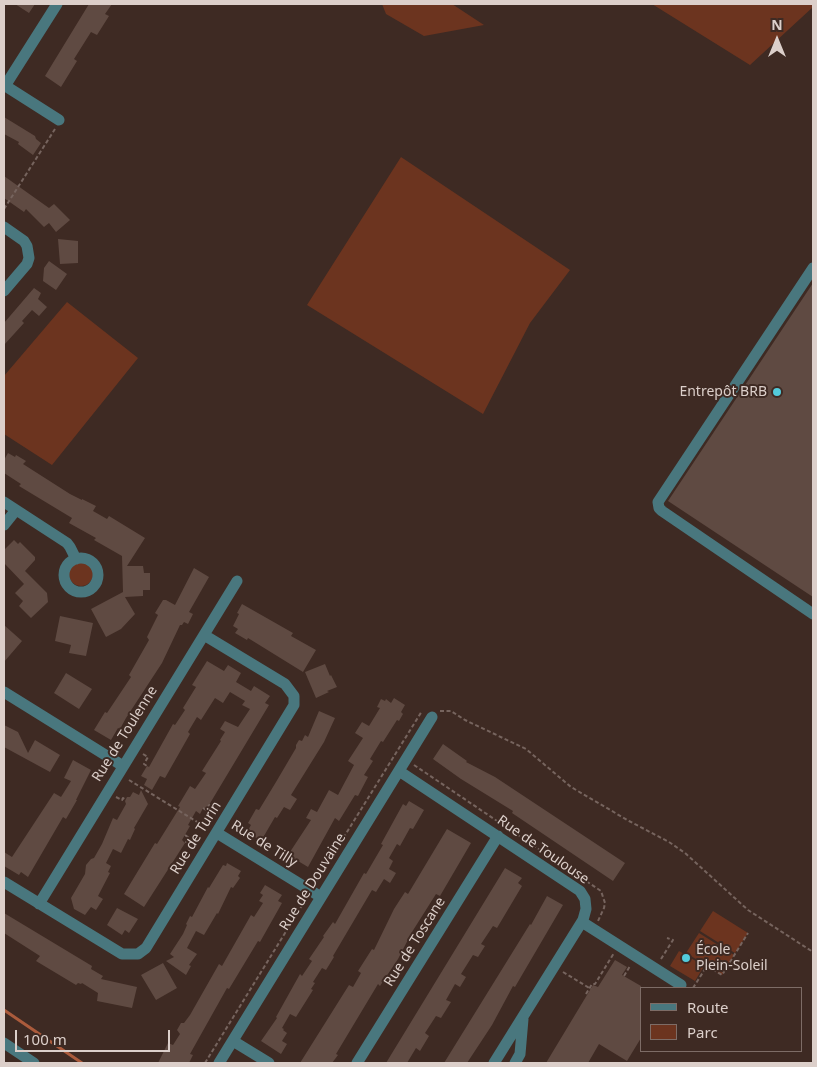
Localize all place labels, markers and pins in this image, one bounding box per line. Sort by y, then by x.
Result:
place label: Entrepôt BRB [679,384,767,400]
marker: Entrepôt BRB [771,386,783,398]
place label: École Plein-Soleil [696,942,768,974]
marker: École Plein-Soleil [680,952,692,964]

